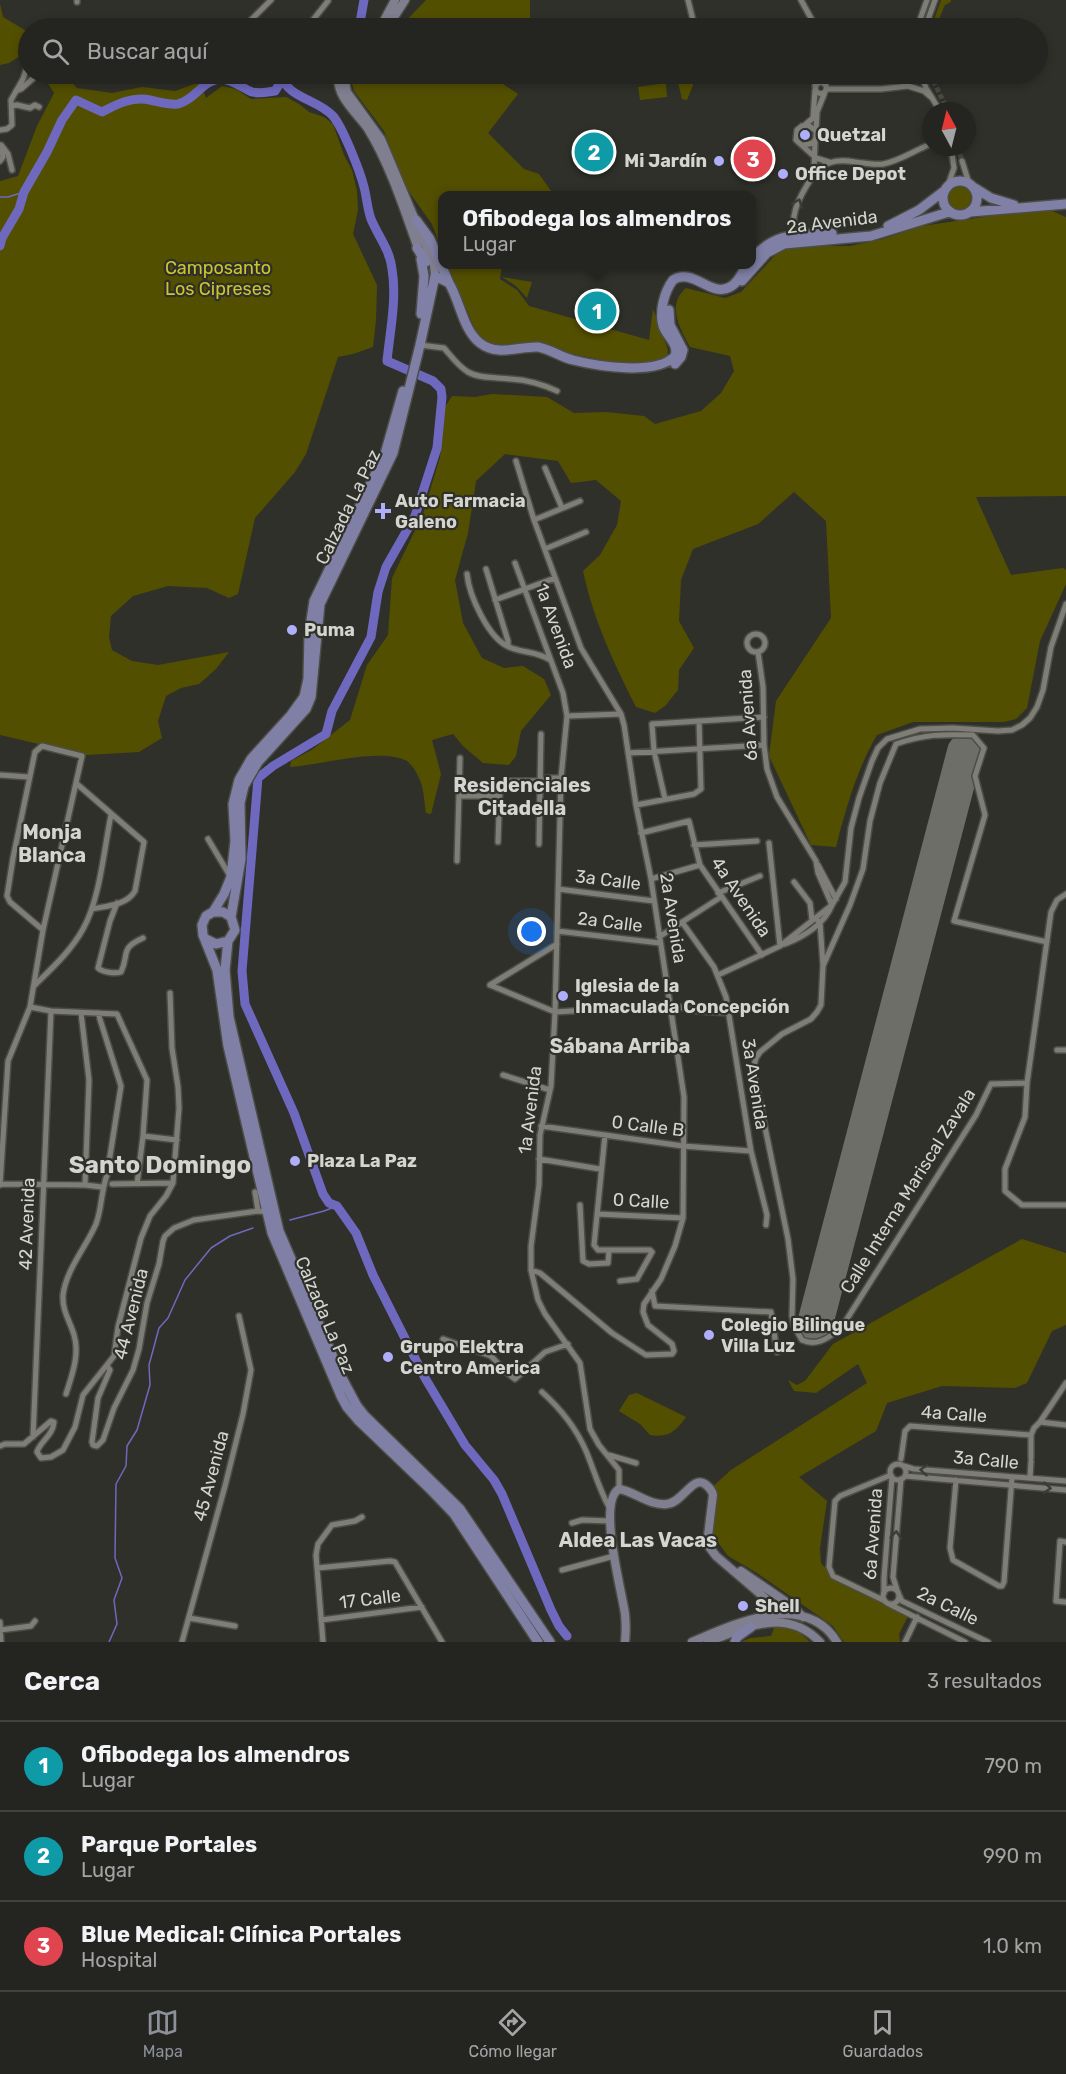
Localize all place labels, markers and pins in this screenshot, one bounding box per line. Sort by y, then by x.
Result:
place label: Quetzal [817,124,886,146]
marker: Quetzal [798,128,812,142]
pin: 2 [574,130,614,174]
pin: 3 [734,136,772,182]
place label: Mi Jardín [624,150,707,172]
marker: Mi Jardín [712,154,726,168]
place label: Office Depot [795,163,906,185]
marker: Office Depot [776,167,790,181]
pin: 1 [578,288,616,334]
place label: Auto Farmacia Galeno [395,490,526,533]
marker: Auto Farmacia Galeno [376,504,390,518]
place label: Puma [304,619,355,641]
marker: Puma [285,623,299,637]
place label: Iglesia de la Inmaculada Concepción [575,975,789,1018]
marker: Iglesia de la Inmaculada Concepción [556,989,570,1003]
place label: Plaza La Paz [307,1150,417,1172]
marker: Plaza La Paz [288,1154,302,1168]
place label: Colegio Bilingue Villa Luz [721,1314,866,1357]
marker: Colegio Bilingue Villa Luz [702,1328,716,1342]
place label: Grupo Elektra Centro America [400,1336,540,1379]
marker: Grupo Elektra Centro America [381,1350,395,1364]
place label: Shell [755,1595,800,1617]
marker: Shell [736,1599,750,1613]

